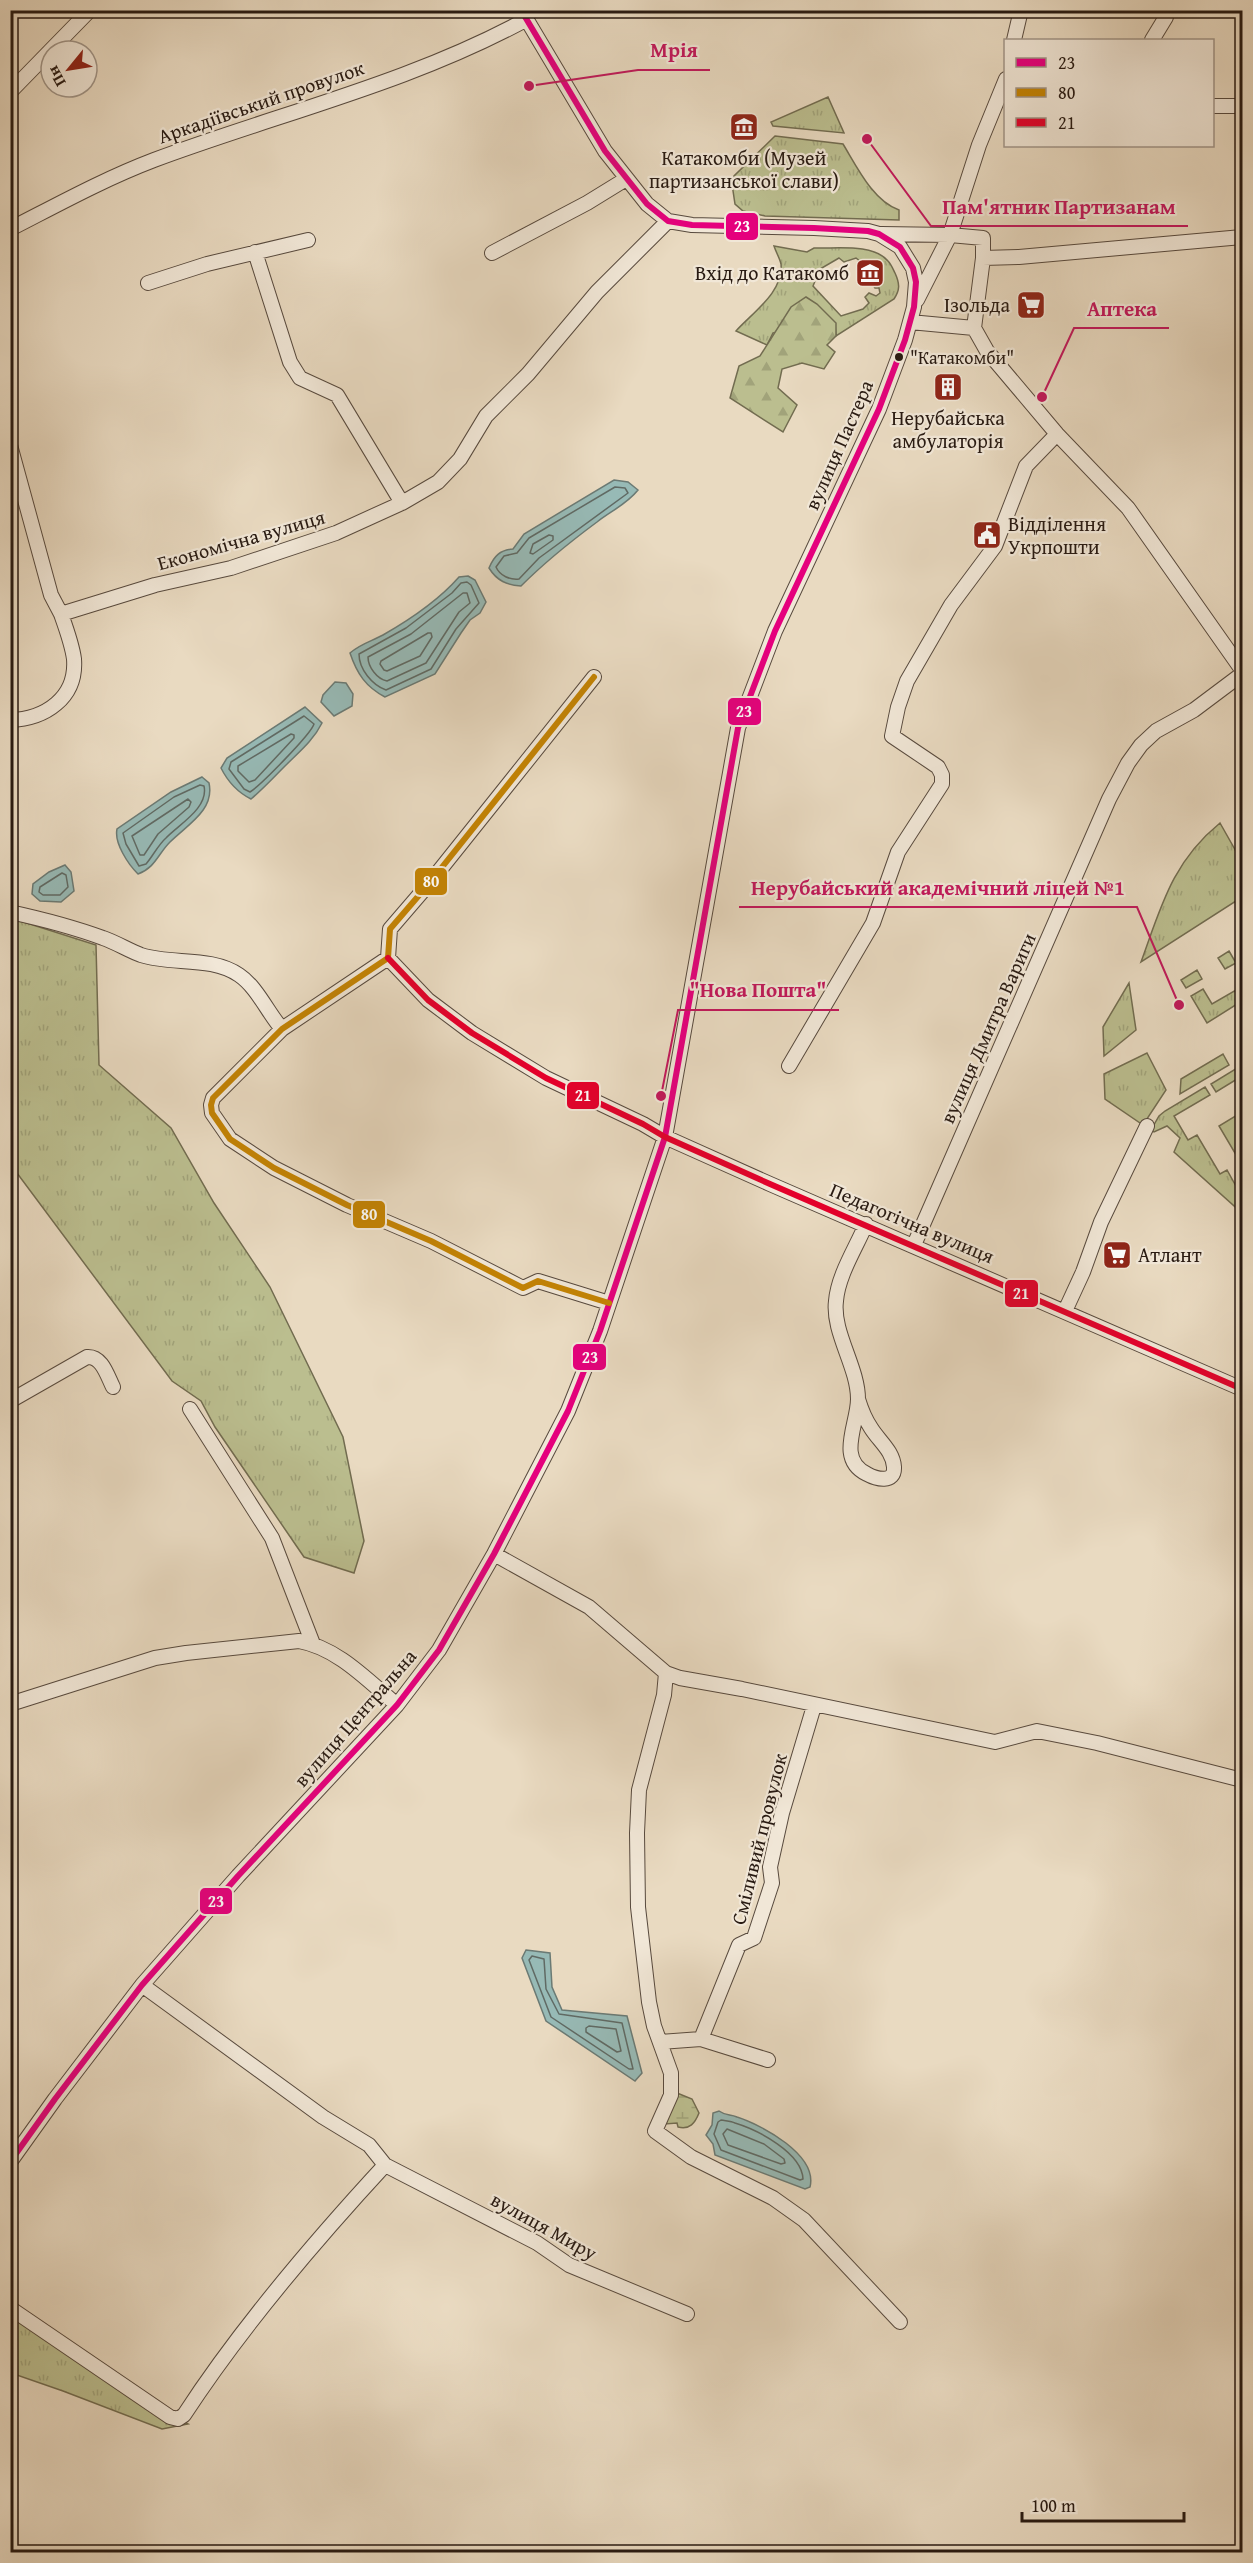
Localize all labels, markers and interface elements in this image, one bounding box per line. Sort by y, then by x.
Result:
callout: Мрія [638,31,710,70]
text: Мрія [650,34,698,65]
north arrow [39,39,99,99]
legend [1004,39,1214,147]
text: 23 [1058,49,1075,76]
street label: Аркадіївський провулок [154,52,368,150]
text: Пн [40,61,72,91]
text: 80 [1058,79,1076,106]
text: 21 [1058,109,1075,136]
museum icon: Катакомби (Музей партизанської слави) [728,111,760,143]
place label: Катакомби (Музей партизанської слави) [649,143,839,195]
callout: Пам'ятник Партизанам [931,187,1188,226]
text: Пам'ятник Партизанам [942,191,1176,222]
line badge: 23 [725,212,759,241]
text: 23 [734,214,750,238]
museum icon: Вхід до Катакомб [854,257,886,289]
place label: Вхід до Катакомб [695,258,849,287]
supermarket icon: Ізольда [1015,289,1047,321]
callout: Аптека [1074,289,1169,328]
place label: Ізольда [944,290,1010,319]
text: Аптека [1087,293,1157,324]
place label: "Катакомби" [910,344,1014,371]
marker: "Катакомби" [893,351,905,363]
building icon: Нерубайська амбулаторія [932,371,964,403]
street label: вулиця Пастера [797,375,880,514]
place label: Нерубайська амбулаторія [891,403,1005,455]
street label: Економічна вулиця [154,502,328,577]
place label: Відділення Укрпошти [1008,509,1106,561]
public building icon: Відділення Укрпошти [971,519,1003,551]
line badge: 23 [727,697,762,726]
text: 23 [736,699,752,723]
line badge: 80 [414,867,448,896]
callout: Нерубайський академічний ліцей №1 [739,868,1137,907]
text: 80 [423,869,439,893]
text: Нерубайський академічний ліцей №1 [751,872,1125,903]
street label: вулиця Дмитра Вариги [932,928,1043,1128]
callout: "Нова Пошта" [678,971,839,1010]
text: "Нова Пошта" [690,974,826,1005]
line badge: 21 [566,1081,600,1110]
text: 21 [575,1083,591,1107]
street label: Педагогічна вулиця [826,1175,999,1270]
line badge: 80 [352,1200,386,1229]
text: 80 [361,1202,377,1226]
supermarket icon: Атлант [1101,1239,1133,1271]
place label: Атлант [1138,1240,1202,1269]
line badge: 21 [1004,1279,1039,1308]
text: 21 [1013,1281,1029,1305]
line badge: 23 [572,1343,607,1371]
text: 23 [582,1345,598,1369]
street label: вулиця Центральна [287,1642,423,1793]
street label: Сміливий провулок [723,1750,794,1928]
line badge: 23 [199,1887,233,1915]
text: 23 [208,1889,224,1913]
street label: вулиця Миру [486,2184,603,2267]
scale bar [1022,2485,1184,2523]
text: 100 m [1031,2492,1076,2519]

